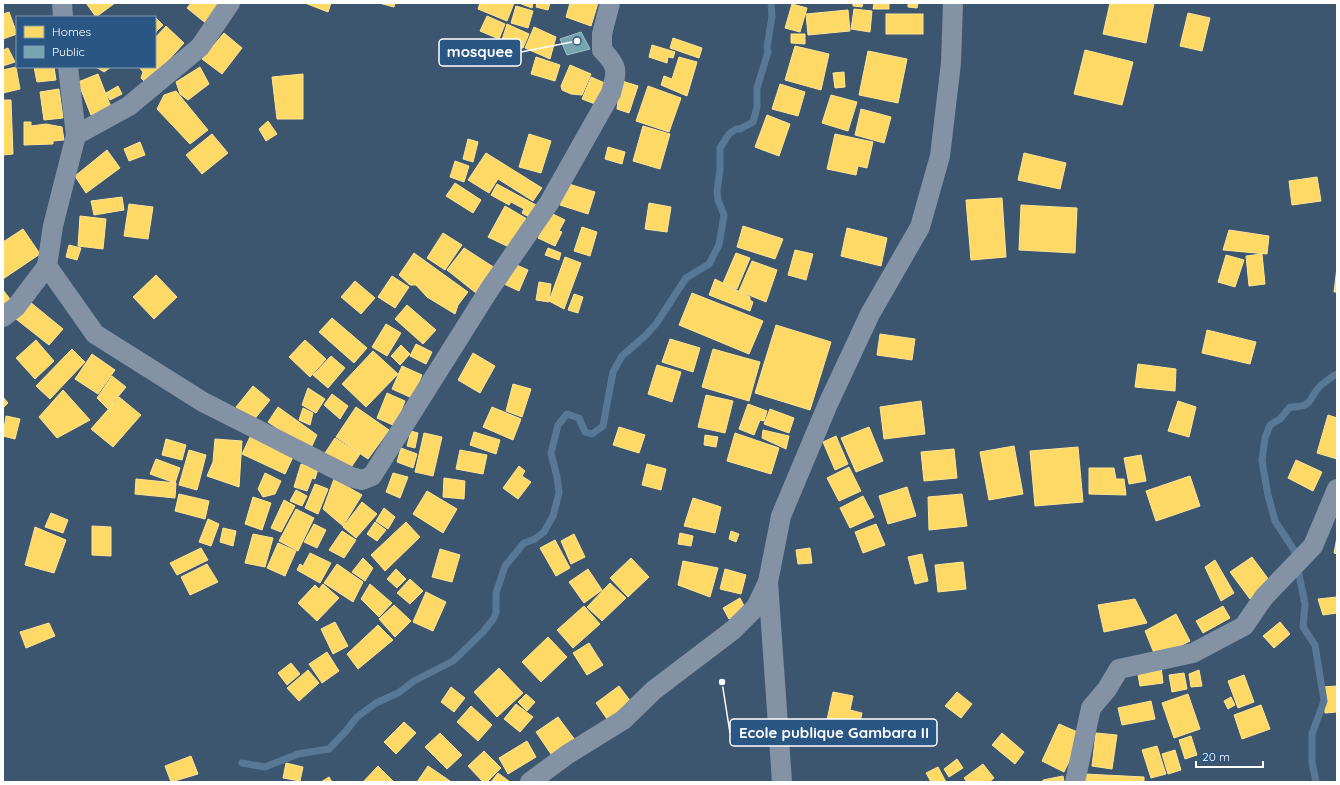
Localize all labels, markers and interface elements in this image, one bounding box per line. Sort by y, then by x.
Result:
legend [16,16,156,68]
text: Homes [52,24,92,39]
callout: mosquee [439,39,521,66]
text: mosquee [447,42,513,61]
text: Public [52,44,85,59]
callout: Ecole publique Gambara II [730,719,937,746]
text: Ecole publique Gambara II [739,723,929,742]
scale bar [1196,743,1263,769]
text: 20 m [1202,749,1230,764]

